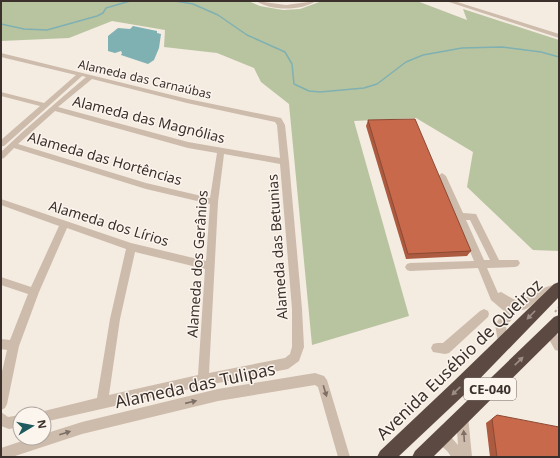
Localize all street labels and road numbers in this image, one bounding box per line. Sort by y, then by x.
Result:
street label: Alameda das Carnaúbas [77,55,214,103]
street label: Alameda das Magnólias [71,91,227,147]
street label: Alameda das Hortências [26,127,185,189]
street label: Alameda das Betunias [262,173,292,320]
street label: Alameda dos Gerânios [182,189,212,338]
street label: Alameda dos Lírios [47,196,172,250]
street label: Avenida Eusébio de Queiroz [371,273,547,445]
street label: Alameda das Tulipas [113,357,277,413]
road number: CE-040 [464,378,516,400]

